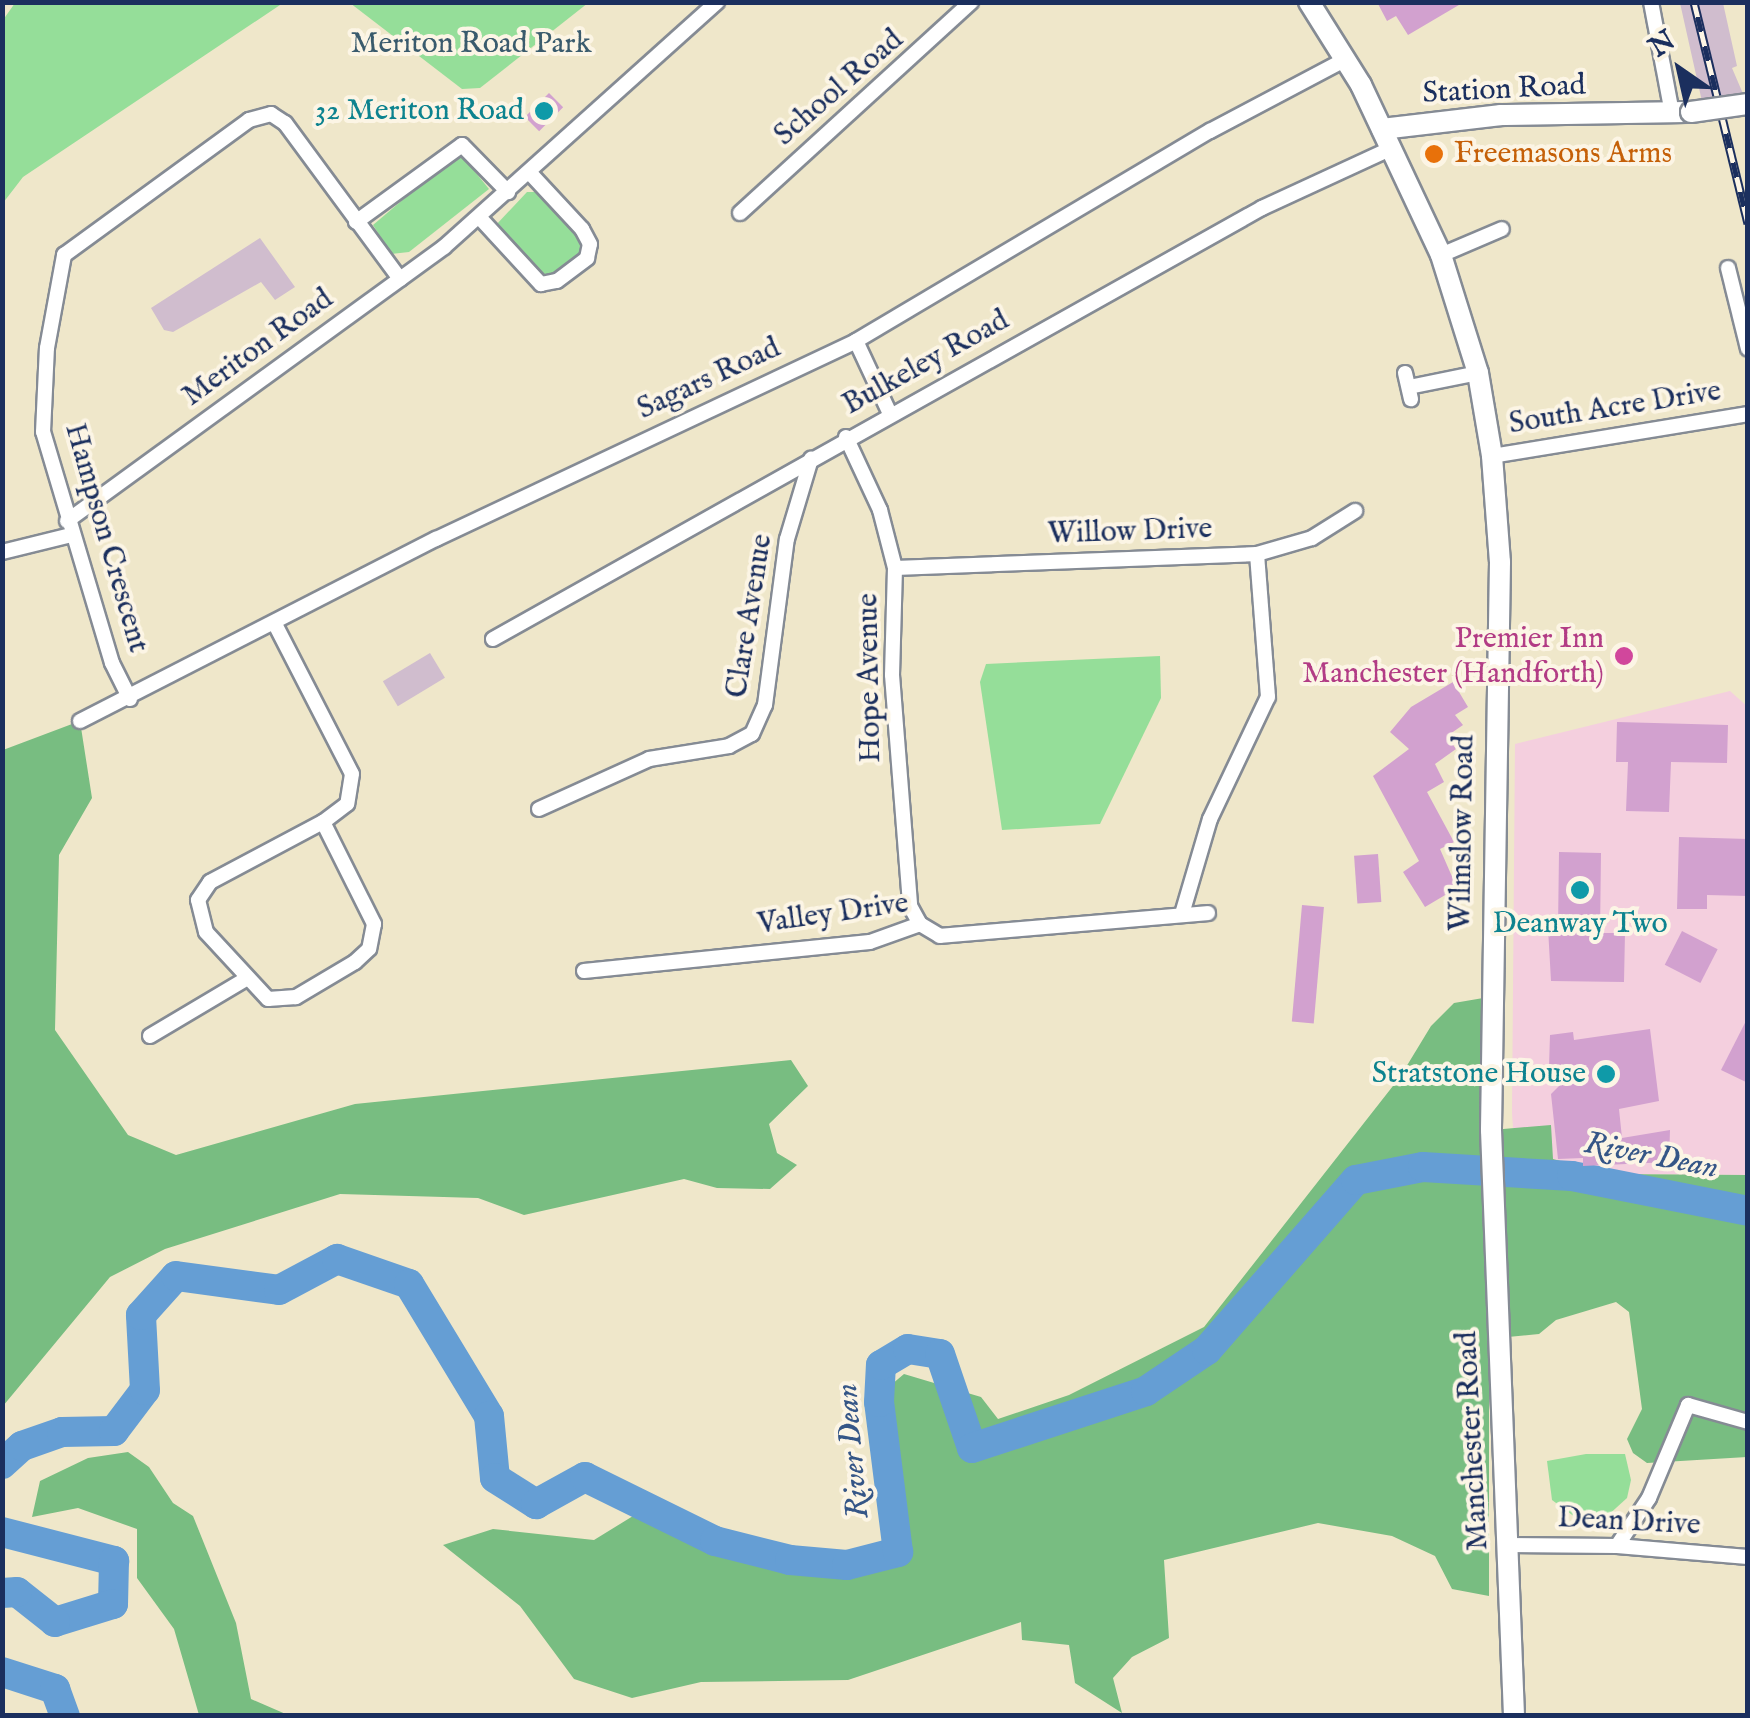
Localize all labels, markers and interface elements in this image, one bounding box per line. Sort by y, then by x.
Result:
north arrow [1630,20,1730,120]
street label: School Road [767,22,911,154]
text: N [1643,23,1683,66]
park label: Meriton Road Park [351,26,591,62]
street label: Station Road [1422,68,1586,112]
place label: 32 Meriton Road [315,93,524,129]
marker: 32 Meriton Road [533,100,555,122]
place label: Freemasons Arms [1454,136,1672,172]
marker: Freemasons Arms [1423,143,1445,165]
street label: Meriton Road [176,281,340,415]
street label: Bulkeley Road [837,303,1015,423]
street label: Sagars Road [632,330,786,428]
street label: South Acre Drive [1506,373,1724,443]
street label: Hampson Crescent [56,419,156,657]
street label: Willow Drive [1047,511,1213,553]
street label: Clare Avenue [719,531,781,701]
street label: Hope Avenue [851,593,889,763]
place label: Premier Inn Manchester (Handforth) [1302,621,1604,692]
marker: Premier Inn Manchester (Handforth) [1613,645,1635,667]
street label: Wilmslow Road [1443,734,1483,932]
marker: Deanway Two [1569,879,1591,901]
street label: Valley Drive [755,886,911,942]
place label: Deanway Two [1492,906,1668,942]
place label: Stratstone House [1372,1056,1586,1092]
marker: Stratstone House [1595,1063,1617,1085]
water label: River Dean [1581,1125,1721,1189]
street label: Manchester Road [1449,1330,1497,1552]
water label: River Dean [829,1382,879,1520]
street label: Dean Drive [1557,1500,1701,1544]

